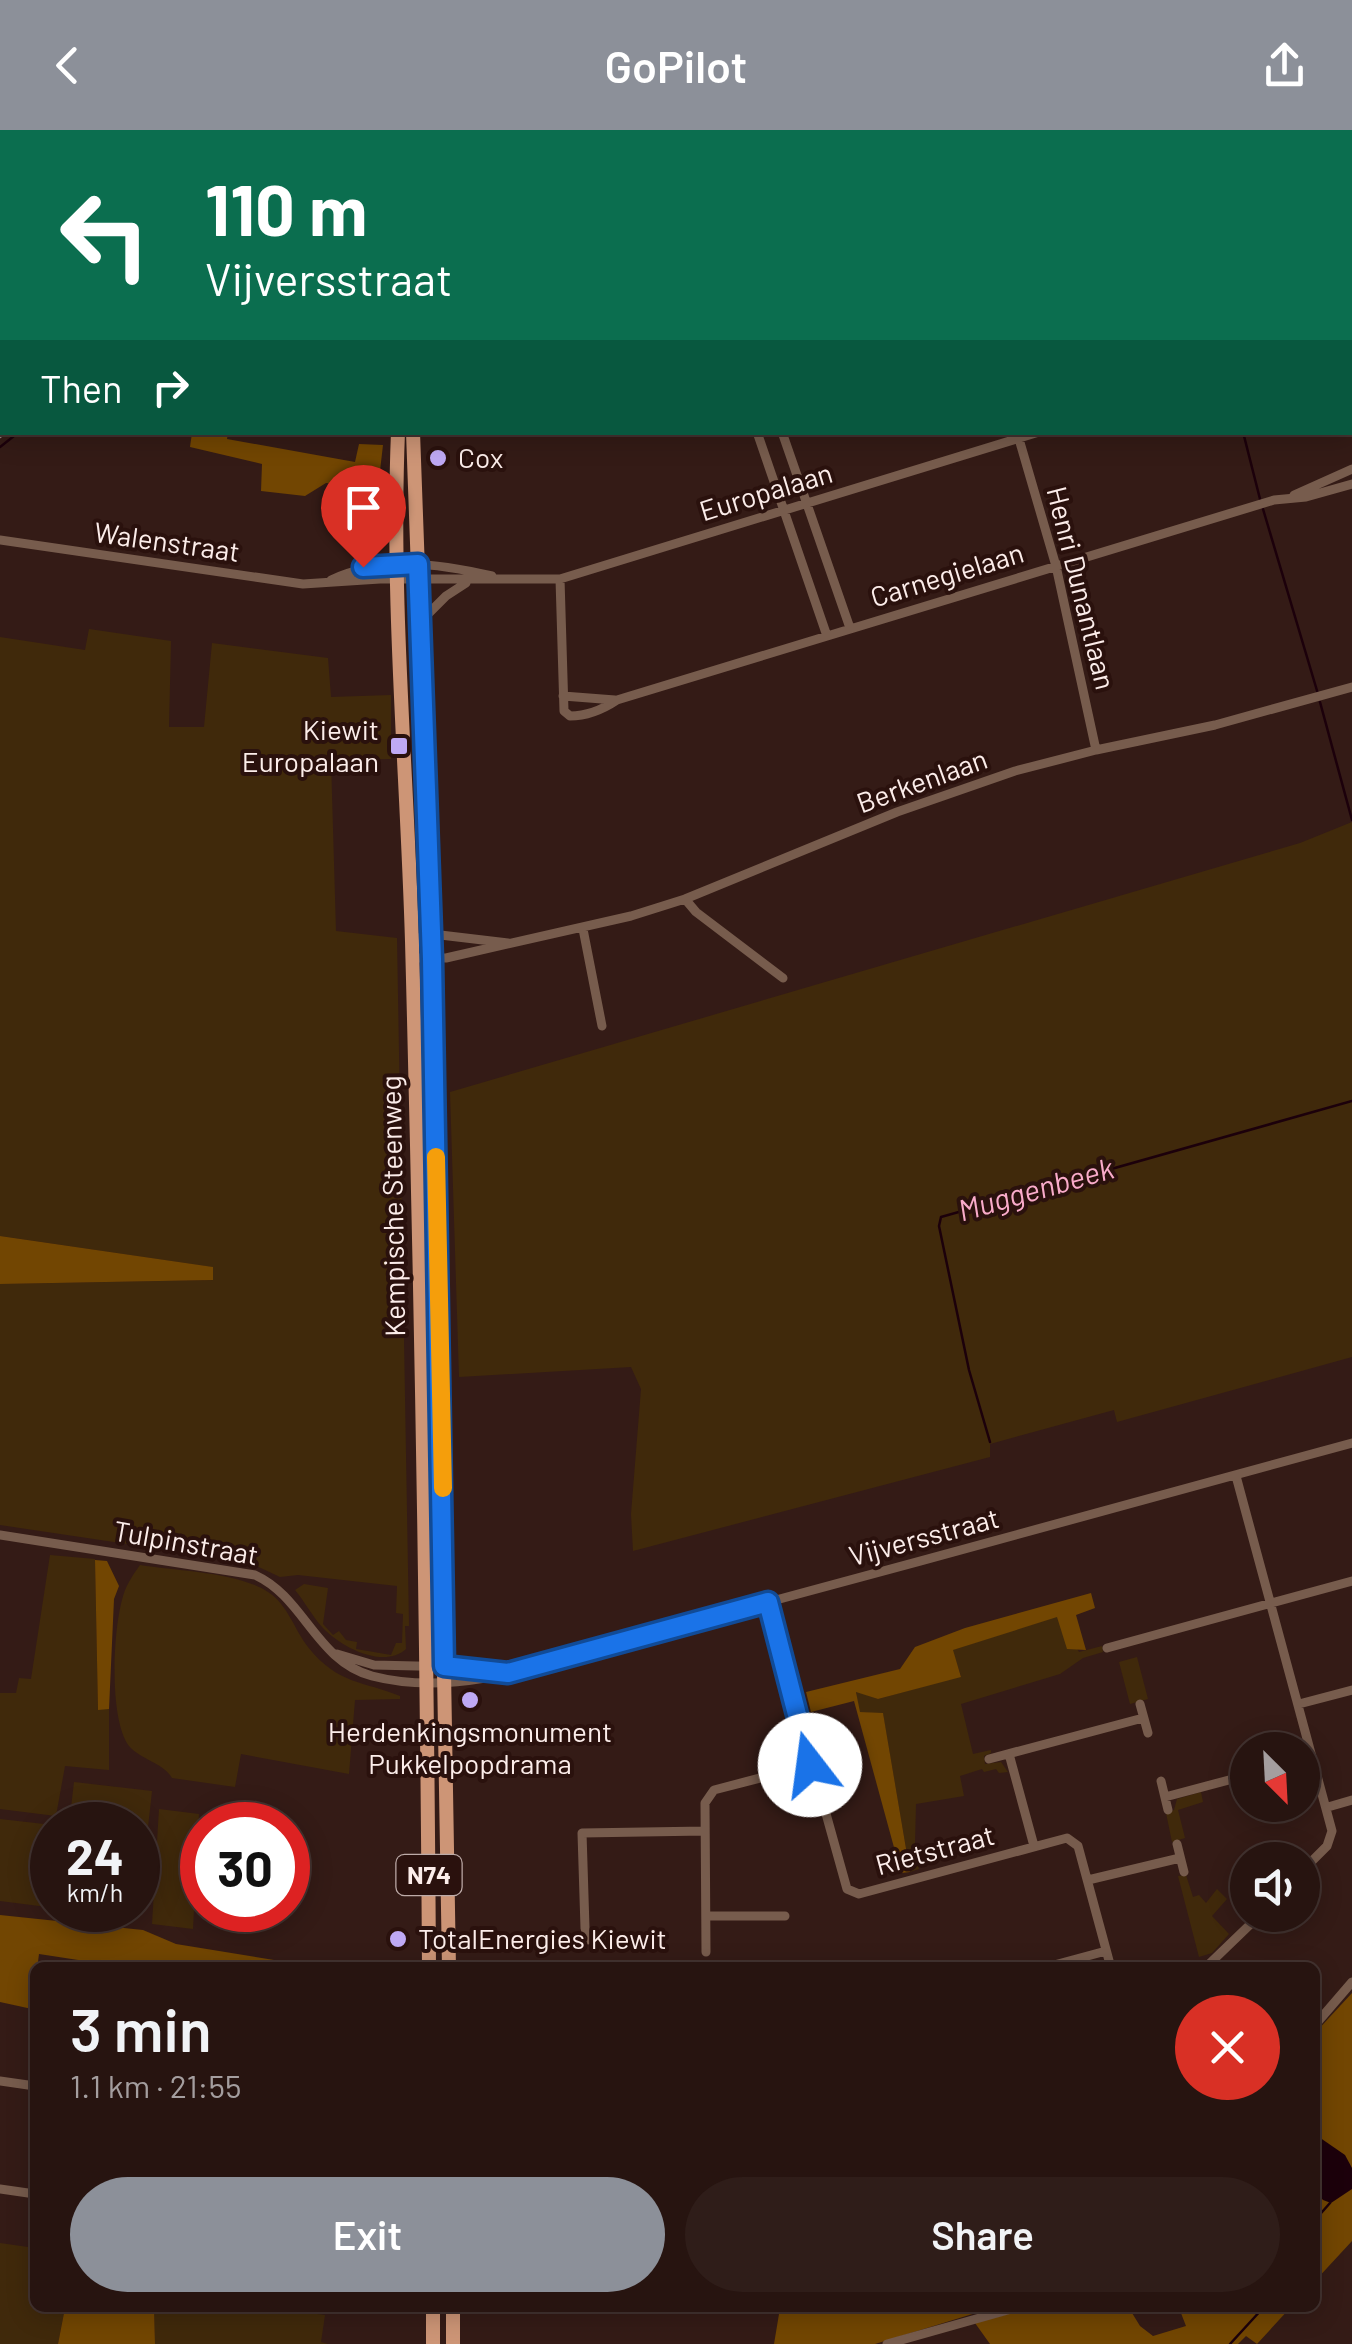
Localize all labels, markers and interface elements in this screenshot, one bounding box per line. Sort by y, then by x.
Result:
icon: back [40,38,95,93]
text: GoPilot [605,38,747,92]
icon: share [1257,38,1312,93]
text: 110 m [205,166,367,250]
icon: left [40,170,170,300]
text: Vijversstraat [205,251,452,305]
icon: right [143,360,198,415]
text: Then [40,365,123,411]
place label: Cox [458,440,503,474]
marker: Cox [427,447,449,469]
street label: Europalaan [695,455,836,527]
pin [321,465,406,568]
icon: arrive [336,480,391,535]
street label: Henri Dunantlaan [1040,483,1124,693]
street label: Walenstraat [92,514,242,568]
street label: Carnegielaan [866,535,1027,613]
place label: Kiewit Europalaan [242,712,379,778]
marker: Kiewit Europalaan [388,735,410,757]
street label: Berkenlaan [852,741,992,819]
street label: Kempische Steenweg [373,1075,411,1337]
water label: Muggenbeek [954,1149,1118,1227]
street label: Vijversstraat [845,1500,1002,1572]
street label: Tulpinstraat [111,1513,261,1571]
marker: Herdenkingsmonument Pukkelpopdrama [459,1689,481,1711]
position arrow [758,1713,862,1817]
place label: Herdenkingsmonument Pukkelpopdrama [328,1714,612,1780]
north arrow [1230,1732,1320,1822]
map controls [1230,1732,1320,1932]
speed limit sign: 30 [180,1802,310,1932]
street label: Rietstraat [872,1817,998,1881]
text: 24 [66,1825,124,1885]
button: sound [1230,1842,1320,1932]
road number: N74 [396,1855,462,1895]
text: km/h [67,1877,123,1907]
place label: TotalEnergies Kiewit [418,1921,667,1955]
marker: TotalEnergies Kiewit [387,1928,409,1950]
text: 3 min [70,1992,212,2064]
button: close [1175,1995,1280,2100]
text: 1.1 km · 21:55 [70,2066,241,2104]
button: Exit [70,2177,665,2292]
button: Share [685,2177,1280,2292]

